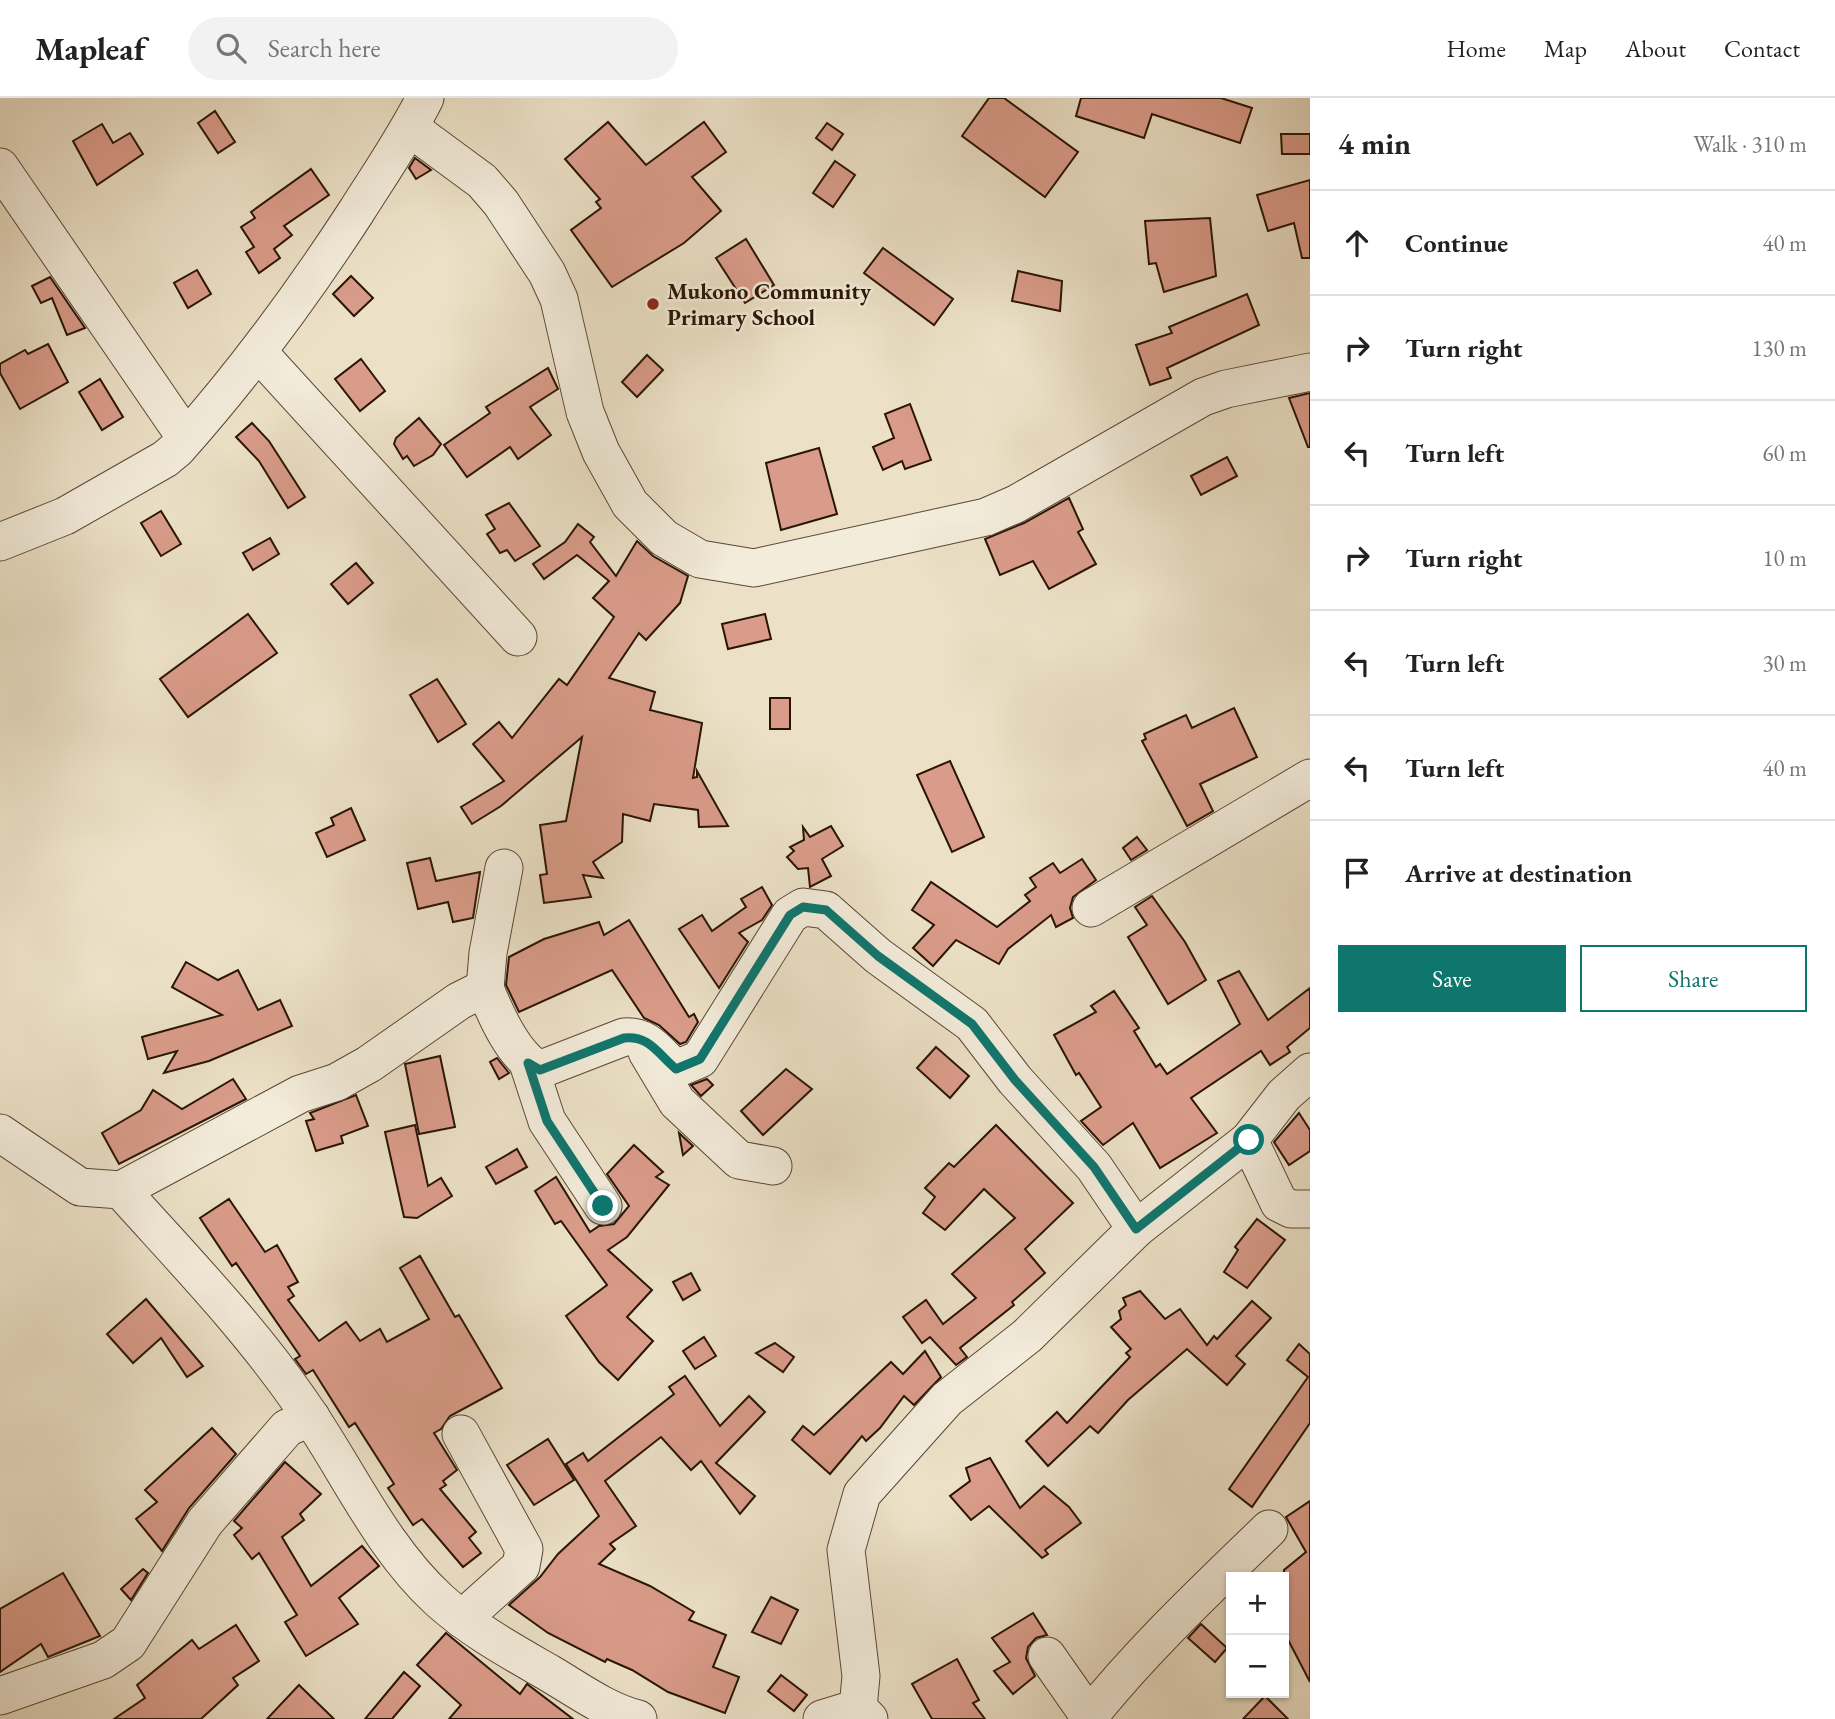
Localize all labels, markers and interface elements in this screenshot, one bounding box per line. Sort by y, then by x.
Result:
search box [188,17,678,80]
text: Mapleaf [35,27,146,70]
icon: search [212,29,250,67]
text: Search here [268,31,381,65]
text: Home [1446,33,1506,64]
text: Map [1544,33,1587,64]
text: About [1625,33,1686,64]
text: Contact [1724,33,1800,64]
text: 4 min [1338,124,1411,163]
text: Walk · 310 m [1693,129,1807,159]
icon: ahead [1338,224,1376,262]
text: Continue [1405,226,1508,260]
text: 40 m [1762,228,1807,258]
place label: Mukono Community Primary School [667,276,872,332]
marker: Mukono Community Primary School [645,296,661,312]
icon: right [1338,329,1376,367]
text: Turn right [1405,331,1523,365]
text: 130 m [1751,333,1807,363]
icon: left [1338,434,1376,472]
text: Turn left [1405,436,1504,470]
text: 60 m [1762,438,1807,468]
icon: right [1338,539,1376,577]
text: Turn right [1405,541,1523,575]
text: 10 m [1762,543,1807,573]
icon: left [1338,644,1376,682]
text: Turn left [1405,646,1504,680]
text: 30 m [1762,648,1807,678]
icon: left [1338,749,1376,787]
text: Turn left [1405,751,1504,785]
text: 40 m [1762,753,1807,783]
icon: arrive [1338,854,1376,892]
text: Arrive at destination [1405,856,1632,890]
button: Save [1338,945,1566,1012]
button: Share [1580,945,1807,1012]
route start [1233,1124,1264,1155]
route end [587,1190,618,1221]
map controls [1226,1572,1289,1698]
button: + [1226,1572,1289,1635]
button: − [1226,1635,1289,1698]

